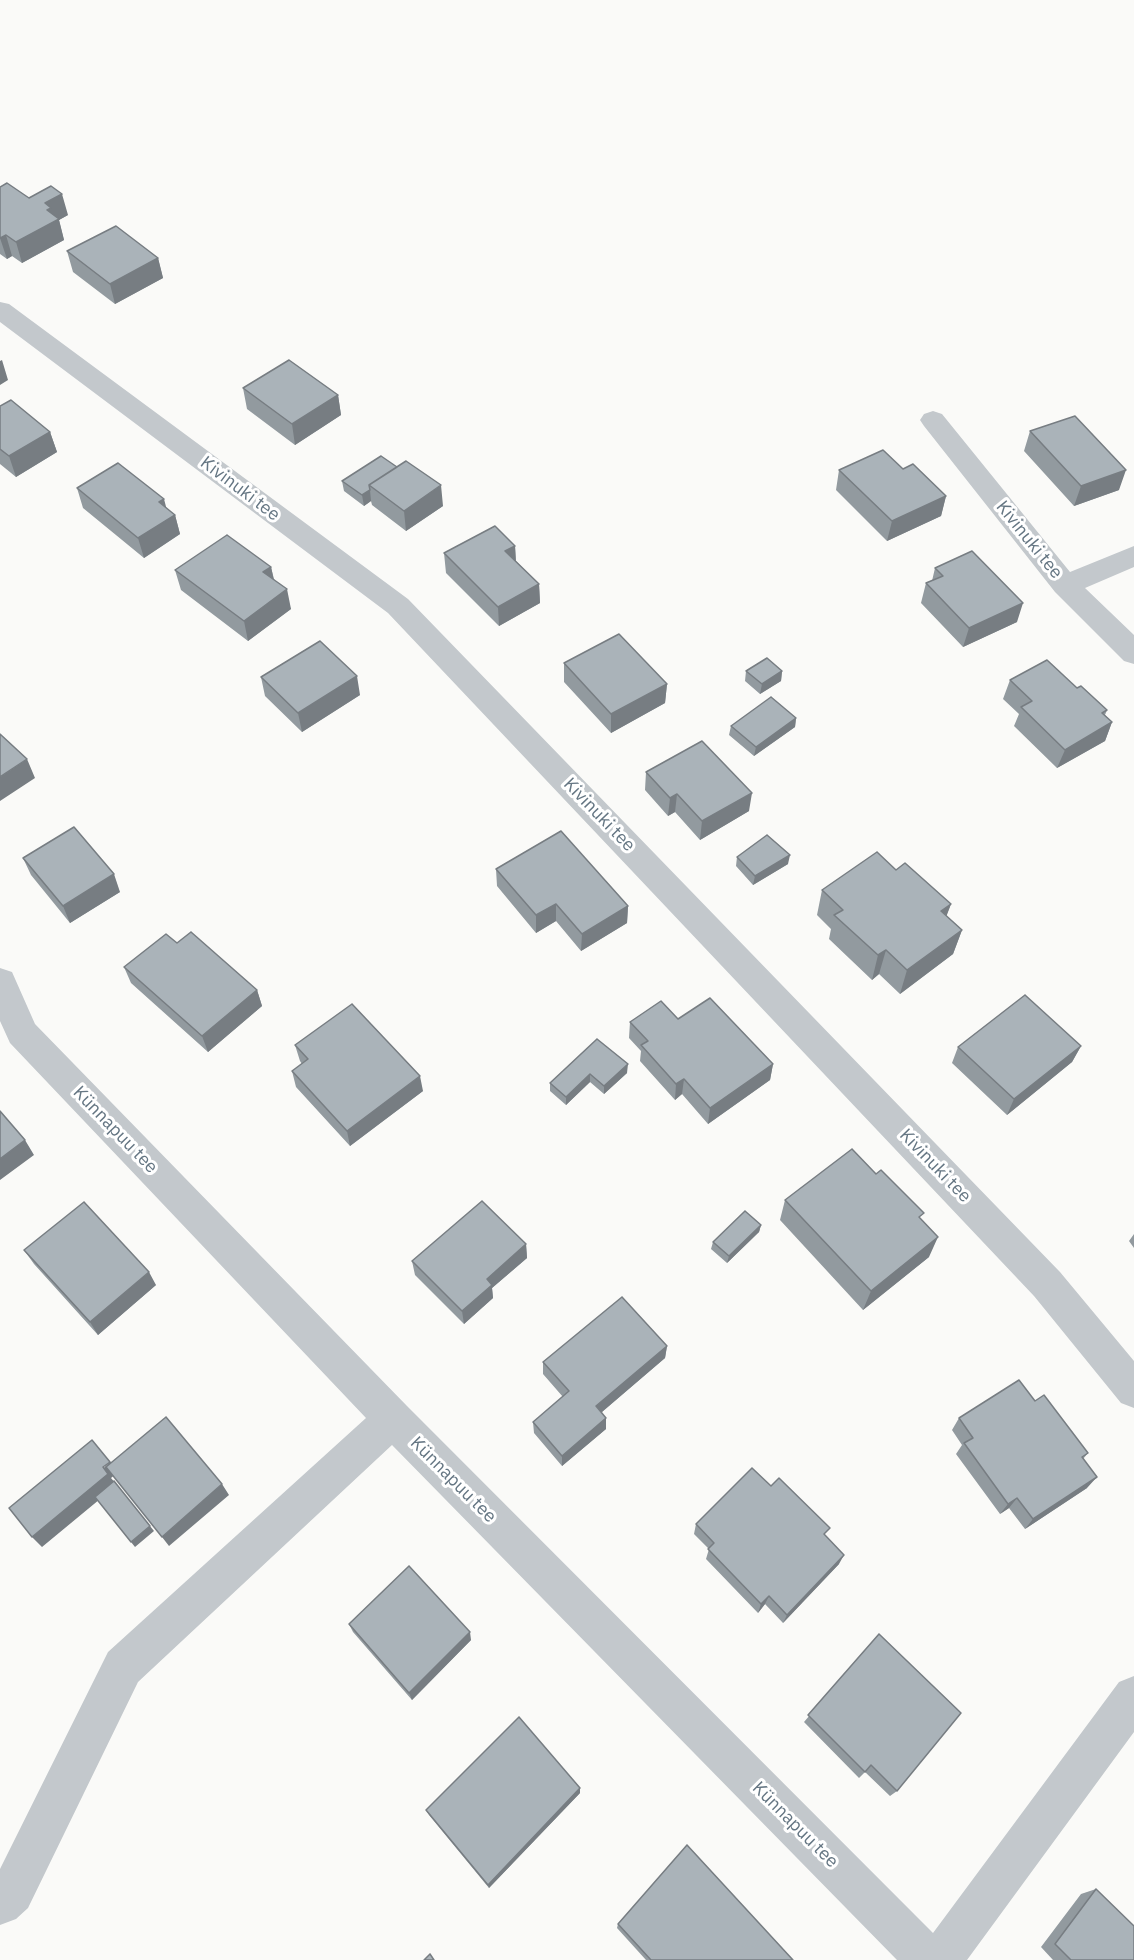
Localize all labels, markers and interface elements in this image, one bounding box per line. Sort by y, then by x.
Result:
street label: Kivinuki tee [196,452,284,526]
street label: Kivinuki tee [991,497,1067,583]
street label: Kivinuki tee [559,774,639,856]
street label: Künnapuu tee [68,1082,162,1178]
street label: Kivinuki tee [895,1125,975,1207]
street label: Künnapuu tee [406,1433,500,1527]
street label: Künnapuu tee [748,1778,842,1872]

